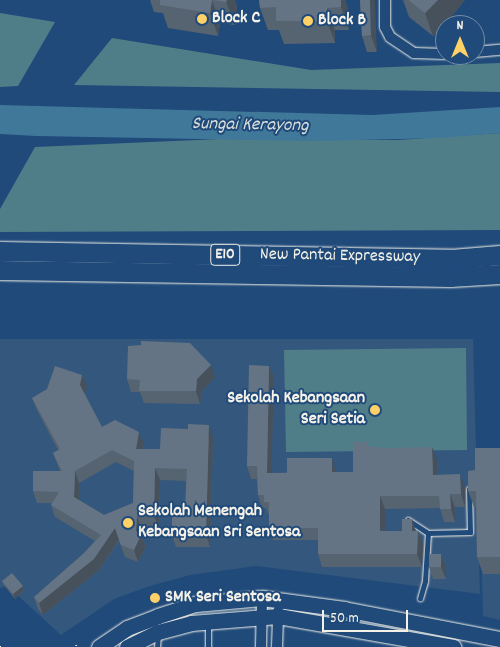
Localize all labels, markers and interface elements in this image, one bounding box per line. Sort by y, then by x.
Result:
place label: Block C [212,8,260,30]
place label: Block B [318,10,366,32]
marker: Block C [196,13,208,25]
marker: Block B [302,15,314,27]
north arrow [435,15,485,65]
text: N [457,16,463,36]
water label: Sungai Kerayong [191,114,309,138]
road number: E10 [210,242,240,268]
street label: New Pantai Expressway [260,245,420,269]
place label: Sekolah Kebangsaan Seri Setia [227,389,365,432]
marker: Sekolah Kebangsaan Seri Setia [369,404,381,416]
place label: Sekolah Menengah Kebangsaan Sri Sentosa [138,502,300,544]
marker: Sekolah Menengah Kebangsaan Sri Sentosa [122,517,134,529]
place label: SMK Seri Sentosa [165,587,281,609]
marker: SMK Seri Sentosa [149,592,161,604]
scale bar [325,600,411,632]
text: 50 m [330,608,359,630]

